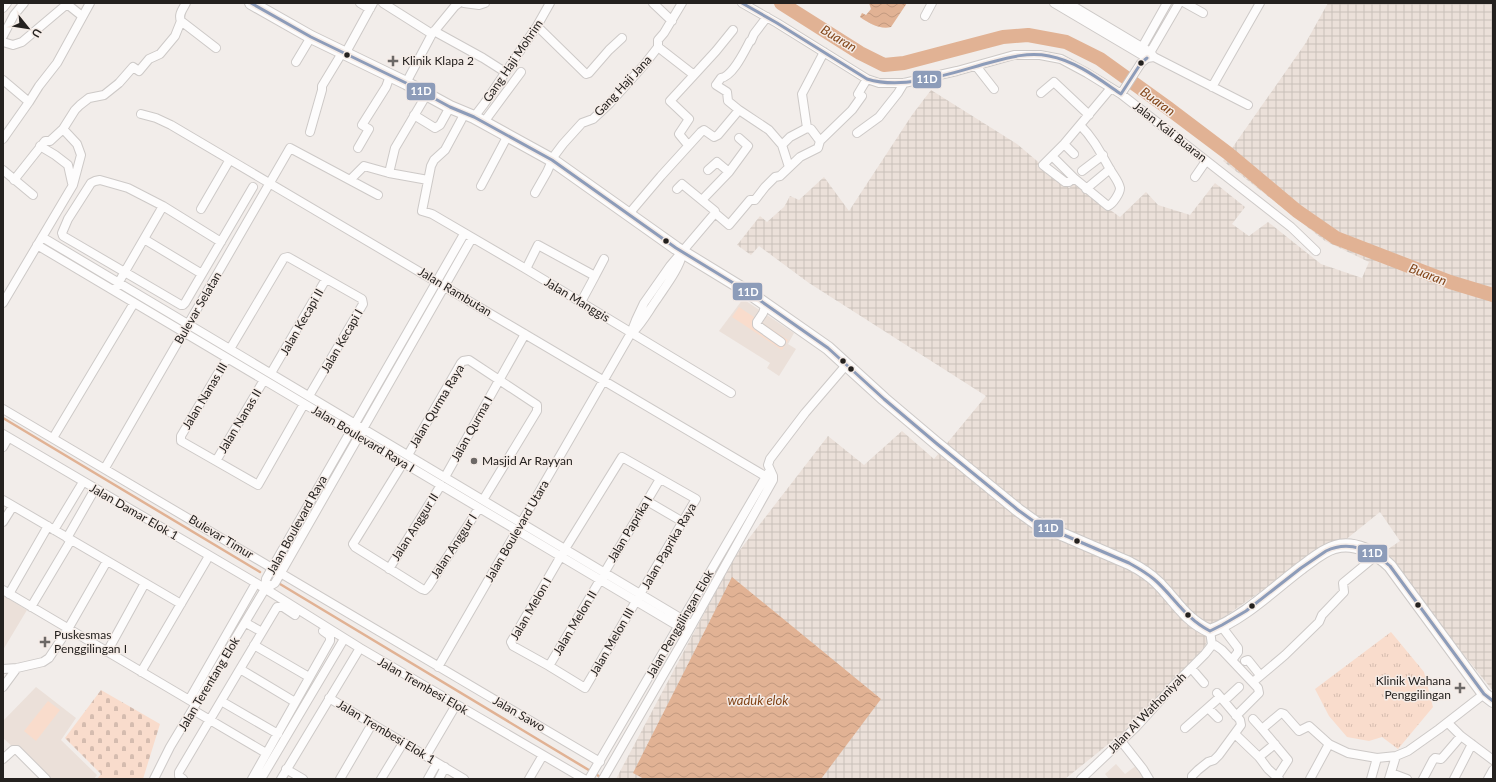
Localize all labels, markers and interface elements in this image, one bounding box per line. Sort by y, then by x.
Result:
north arrow [8,8,48,48]
street label: Gang Haji Mohrim [480,17,546,105]
water label: Buaran [818,21,860,55]
text: U [29,26,45,40]
unlabelled marker [342,50,352,60]
street label: Gang Haji Jana [591,52,655,119]
place label: Klinik Klapa 2 [402,53,474,68]
marker: Klinik Klapa 2 [387,55,399,67]
unlabelled marker [1136,58,1146,68]
line badge: 11D [912,70,942,89]
text: 11D [916,72,938,85]
line badge: 11D [406,82,436,101]
water label: Buaran [1138,83,1179,119]
text: 11D [410,84,432,97]
street label: Jalan Kali Buaran [1131,98,1210,165]
unlabelled marker [661,236,671,246]
water label: Buaran [1407,260,1449,288]
street label: Jalan Rambutan [416,264,495,319]
street label: Bulevar Selatan [171,269,224,347]
street label: Jalan Manggis [542,274,613,325]
line badge: 11D [732,282,763,301]
text: 11D [737,285,759,298]
street label: Jalan Kecapi II [277,286,327,358]
street label: Jalan Kecapi I [317,306,366,375]
unlabelled marker [838,356,848,366]
street label: Jalan Nanas III [179,360,230,432]
street label: Jalan Qurma Raya [406,362,467,450]
unlabelled marker [846,364,856,374]
street label: Jalan Nanas II [215,386,265,455]
street label: Jalan Qurma I [448,394,496,464]
street label: Jalan Boulevard Raya I [309,402,417,475]
place label: Masjid Ar Rayyan [482,453,573,468]
marker: Masjid Ar Rayyan [469,456,479,466]
street label: Jalan Boulevard Raya [263,473,330,577]
street label: Jalan Boulevard Utara [481,477,552,584]
street label: Jalan Damar Elok 1 [87,480,181,543]
street label: Jalan Anggur II [388,490,441,563]
street label: Jalan Paprika I [604,493,655,565]
street label: Jalan Paprika Raya [638,500,699,591]
street label: Bulevar Timur [186,511,257,562]
street label: Jalan Anggur I [427,511,480,581]
line badge: 11D [1033,519,1064,538]
text: 11D [1037,521,1059,534]
unlabelled marker [1072,536,1082,546]
line badge: 11D [1357,544,1388,563]
text: 11D [1361,546,1383,559]
street label: Jalan Penggilingan Elok [643,567,717,680]
street label: Jalan Melon I [507,575,554,643]
street label: Jalan Melon II [549,588,600,658]
unlabelled marker [1413,600,1423,610]
unlabelled marker [1247,601,1257,611]
street label: Jalan Melon III [586,605,637,678]
unlabelled marker [1183,610,1193,620]
place label: Puskesmas Penggilingan I [54,627,127,656]
street label: Jalan Terentang Elok [175,633,243,733]
marker: Puskesmas Penggilingan I [39,636,51,648]
street label: Jalan Trembesi Elok [375,654,472,718]
street label: Jalan Al Wathoniyah [1104,669,1189,756]
place label: Klinik Wahana Penggilingan [1376,673,1451,702]
marker: Klinik Wahana Penggilingan [1454,682,1466,694]
water label: waduk elok [728,692,789,708]
street label: Jalan Sawo [490,693,548,735]
street label: Jalan Trembesi Elok 1 [334,696,438,767]

